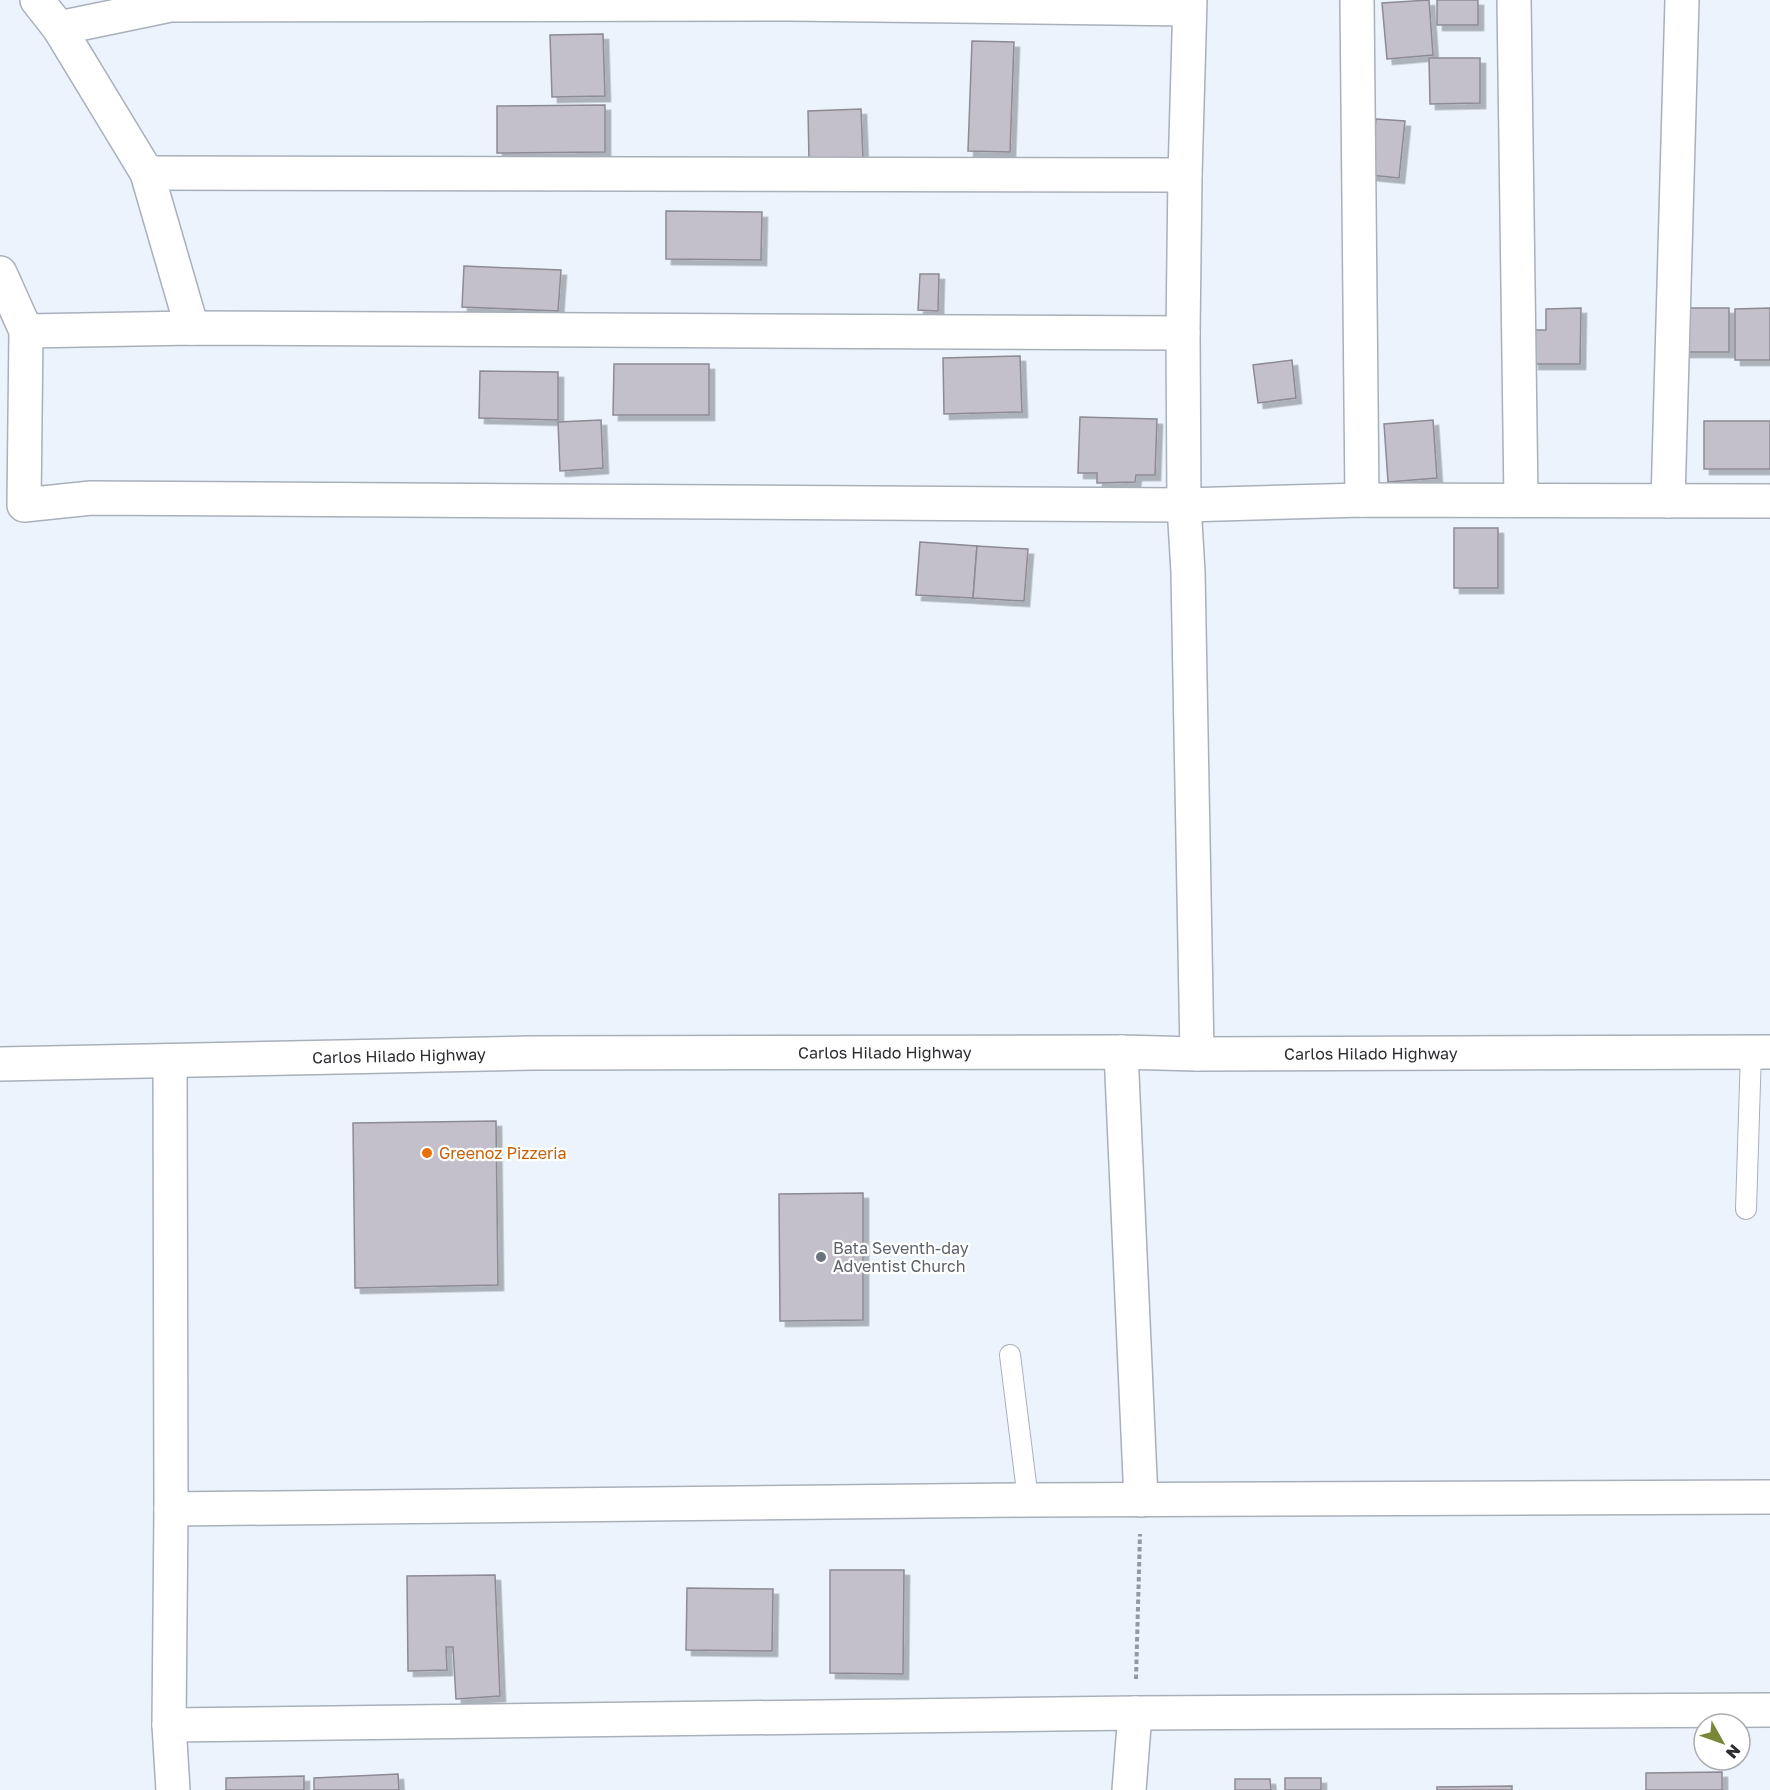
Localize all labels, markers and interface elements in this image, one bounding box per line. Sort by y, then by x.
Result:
street label: Carlos Hilado Highway [798,1042,972,1063]
street label: Carlos Hilado Highway [1284,1043,1458,1064]
street label: Carlos Hilado Highway [312,1044,486,1068]
place label: Greenoz Pizzeria [439,1143,567,1163]
marker: Greenoz Pizzeria [420,1146,434,1160]
place label: Bata Seventh-day Adventist Church [833,1238,969,1276]
marker: Bata Seventh-day Adventist Church [814,1250,828,1264]
north arrow [1692,1712,1752,1772]
text: N [1722,1741,1745,1763]

